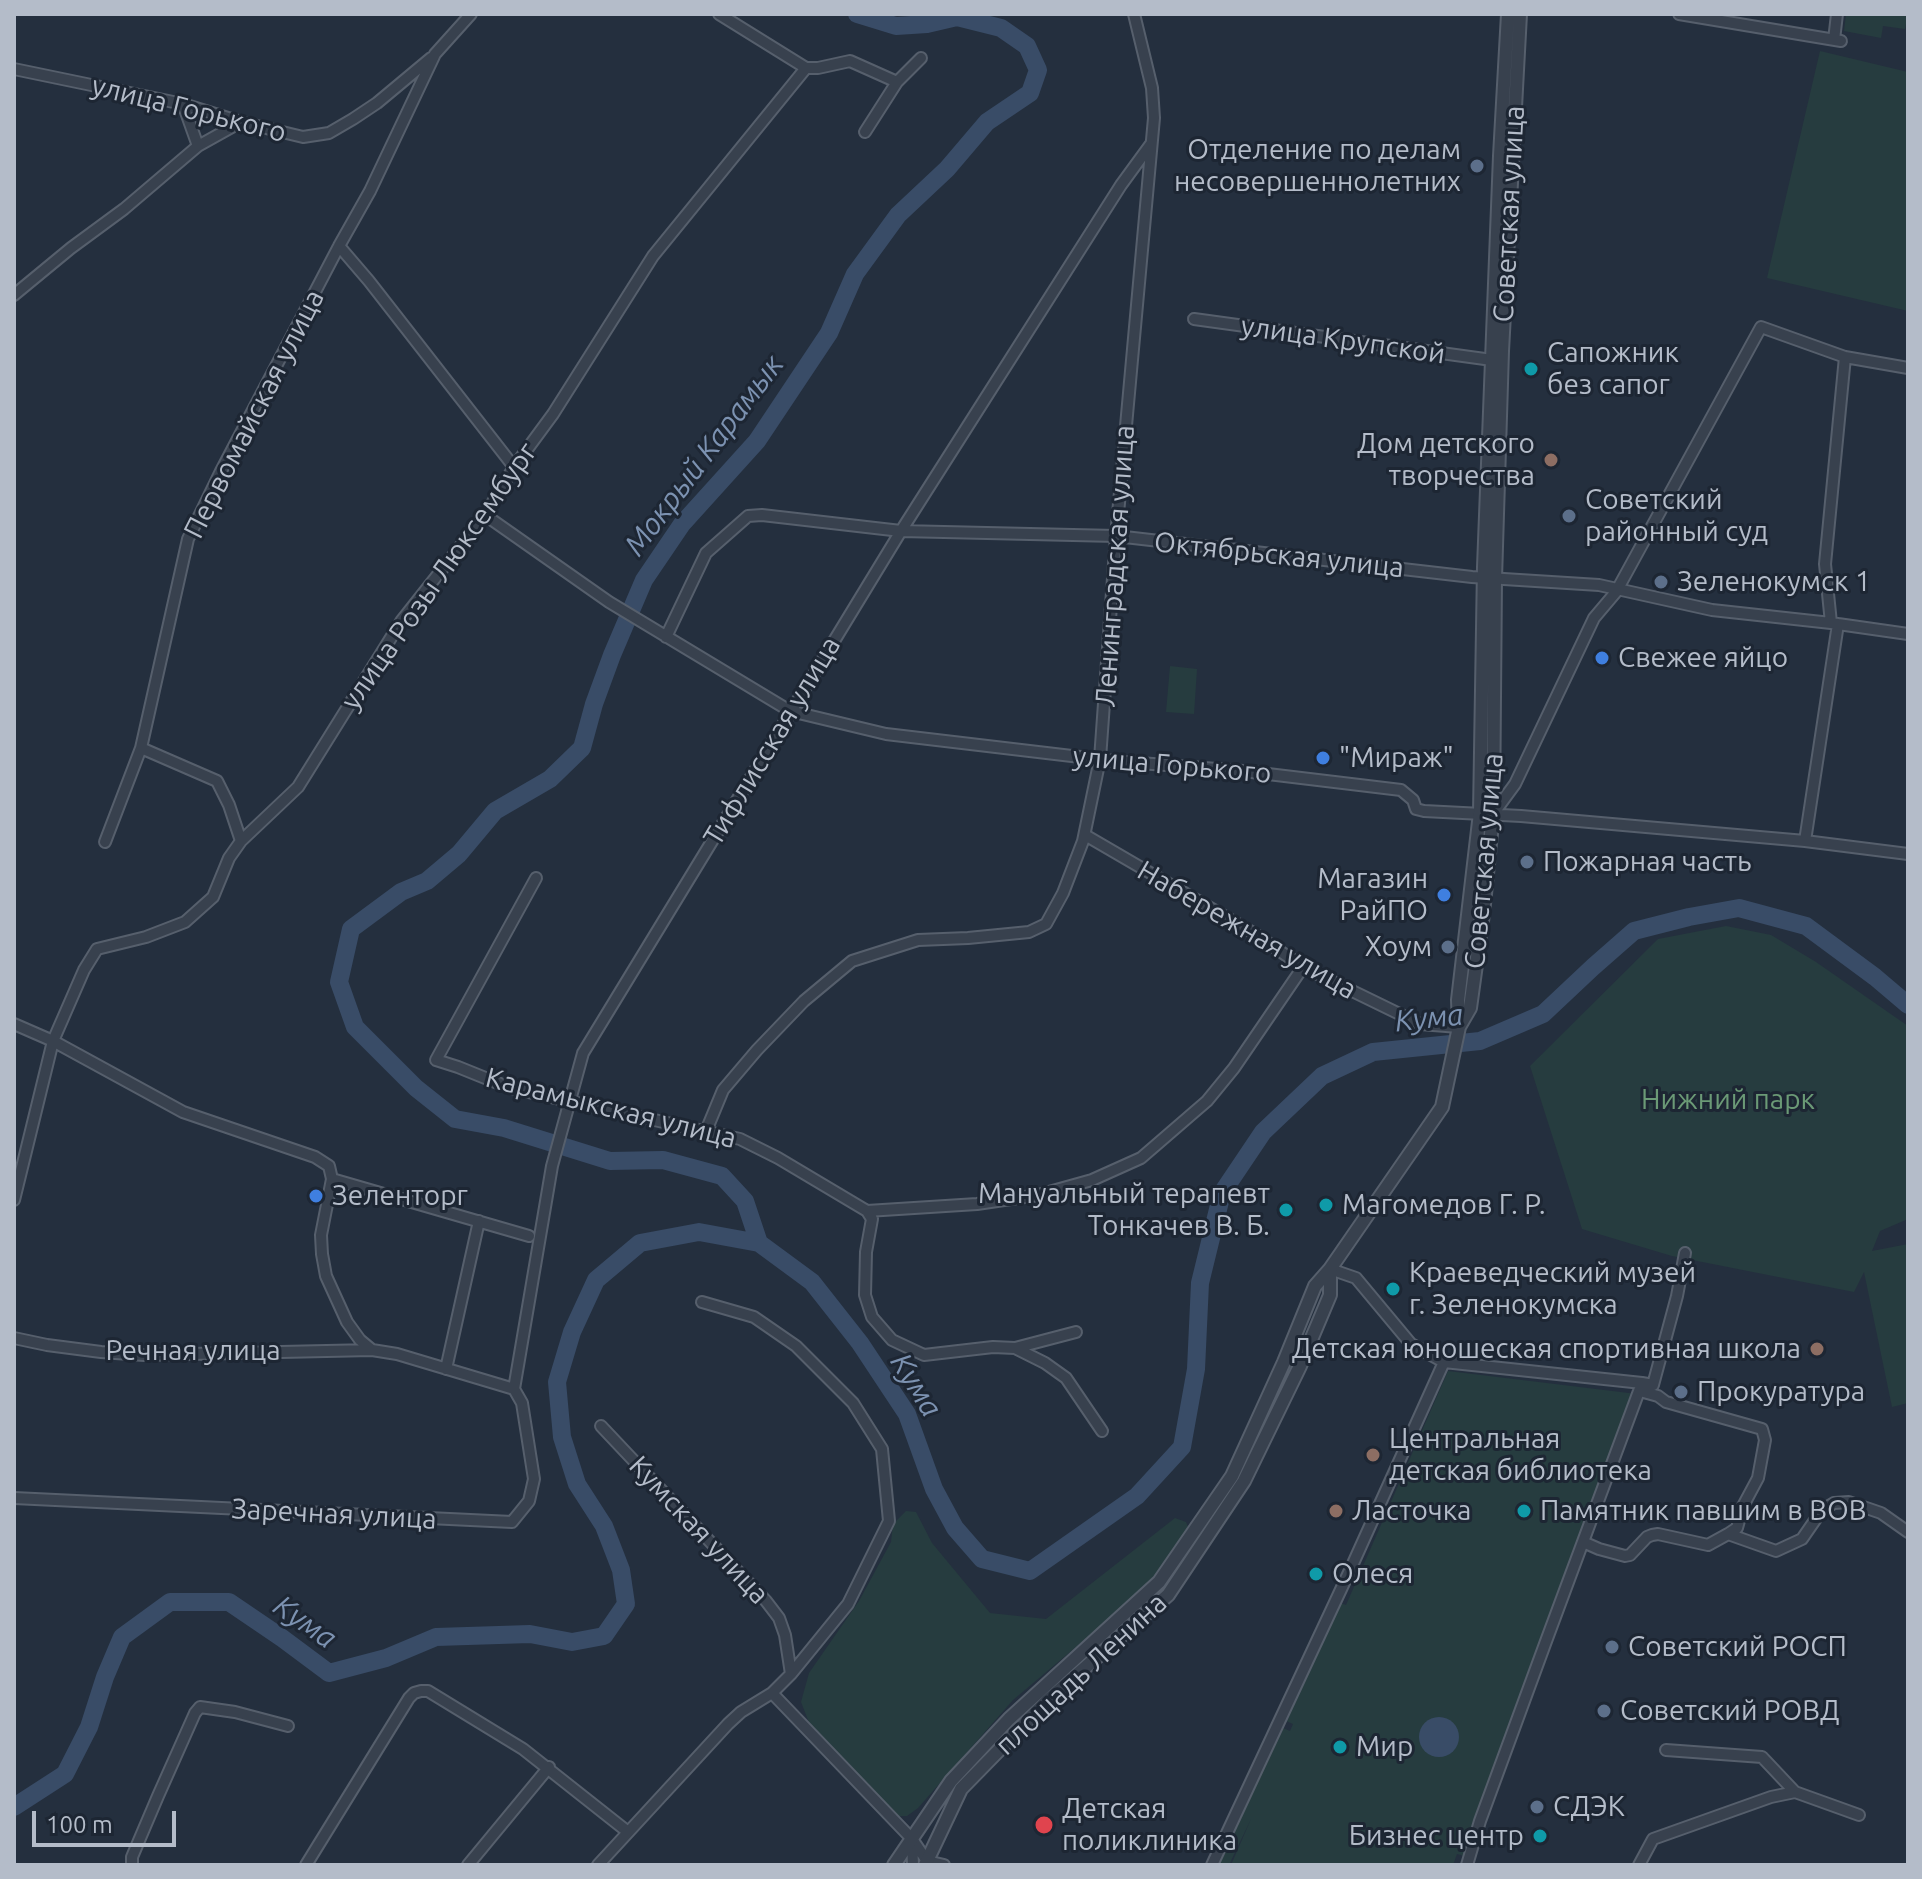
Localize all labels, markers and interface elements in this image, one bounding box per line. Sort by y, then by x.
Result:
street label: улица Горького [88,69,290,149]
street label: Советская улица [1487,105,1531,323]
place label: Отделение по делам несовершеннолетних [1174,133,1461,199]
marker: Отделение по делам несовершеннолетних [1468,157,1486,175]
street label: Первомайская улица [177,284,331,544]
street label: улица Крупской [1239,309,1447,371]
place label: Сапожник без сапог [1547,336,1679,402]
water label: Мокрый Карамык [617,347,791,563]
marker: Сапожник без сапог [1522,360,1540,378]
street label: Ленинградская улица [1088,424,1142,708]
place label: Дом детского творчества [1357,427,1535,493]
street label: улица Розы Люксембург [334,436,544,716]
marker: Дом детского творчества [1542,451,1560,469]
place label: Советский районный суд [1585,483,1768,549]
marker: Советский районный суд [1560,507,1578,525]
street label: Октябрьская улица [1152,525,1406,585]
place label: Зеленокумск 1 [1677,565,1871,599]
marker: Зеленокумск 1 [1652,573,1670,591]
street label: Тифлисская улица [696,630,848,852]
place label: Свежее яйцо [1618,641,1788,675]
marker: Свежее яйцо [1593,649,1611,667]
street label: улица Горького [1071,740,1273,790]
place label: "Мираж" [1339,741,1454,775]
marker: "Мираж" [1314,749,1332,767]
street label: Советская улица [1458,752,1510,970]
place label: Пожарная часть [1543,845,1751,879]
marker: Пожарная часть [1518,853,1536,871]
street label: Набережная улица [1132,854,1362,1006]
place label: Магазин РайПО [1317,862,1428,928]
marker: Магазин РайПО [1435,886,1453,904]
place label: Хоум [1365,930,1432,964]
marker: Хоум [1439,938,1457,956]
water label: Кума [1393,997,1465,1039]
street label: Карамыкская улица [482,1061,740,1155]
park label: Нижний парк [1641,1083,1815,1117]
place label: Мануальный терапевт Тонкачев В. Б. [978,1177,1270,1243]
place label: Зеленторг [332,1179,468,1213]
marker: Зеленторг [307,1187,325,1205]
place label: Магомедов Г. Р. [1342,1188,1546,1222]
marker: Магомедов Г. Р. [1317,1196,1335,1214]
marker: Мануальный терапевт Тонкачев В. Б. [1277,1201,1295,1219]
place label: Краеведческий музей г. Зеленокумска [1409,1256,1696,1322]
marker: Краеведческий музей г. Зеленокумска [1384,1280,1402,1298]
place label: Детская юношеская спортивная школа [1292,1332,1801,1366]
street label: Речная улица [105,1334,281,1368]
marker: Детская юношеская спортивная школа [1808,1340,1826,1358]
water label: Кума [883,1346,949,1424]
place label: Прокуратура [1697,1375,1865,1409]
marker: Прокуратура [1672,1383,1690,1401]
place label: Центральная детская библиотека [1389,1422,1652,1488]
marker: Центральная детская библиотека [1364,1446,1382,1464]
street label: Кумская улица [622,1449,776,1611]
street label: Заречная улица [231,1492,437,1536]
place label: Ласточка [1352,1494,1471,1528]
place label: Памятник павшим в ВОВ [1540,1494,1866,1528]
marker: Ласточка [1327,1502,1345,1520]
marker: Памятник павшим в ВОВ [1515,1502,1533,1520]
place label: Олеся [1332,1557,1413,1591]
marker: Олеся [1307,1565,1325,1583]
street label: площадь Ленина [988,1586,1174,1762]
water label: Кума [267,1588,343,1656]
place label: Советский РОСП [1628,1630,1847,1664]
marker: Советский РОСП [1603,1638,1621,1656]
place label: Советский РОВД [1620,1694,1840,1728]
marker: Советский РОВД [1595,1702,1613,1720]
place label: Мир [1356,1730,1413,1764]
marker: Мир [1331,1738,1349,1756]
place label: СДЭК [1553,1790,1625,1824]
place label: Детская поликлиника [1062,1792,1237,1858]
scale bar [36,1795,180,1845]
marker: СДЭК [1528,1798,1546,1816]
text: 100 m [46,1811,113,1838]
marker: Детская поликлиника [1033,1814,1055,1836]
place label: Бизнес центр [1349,1819,1524,1853]
marker: Бизнес центр [1531,1827,1549,1845]

